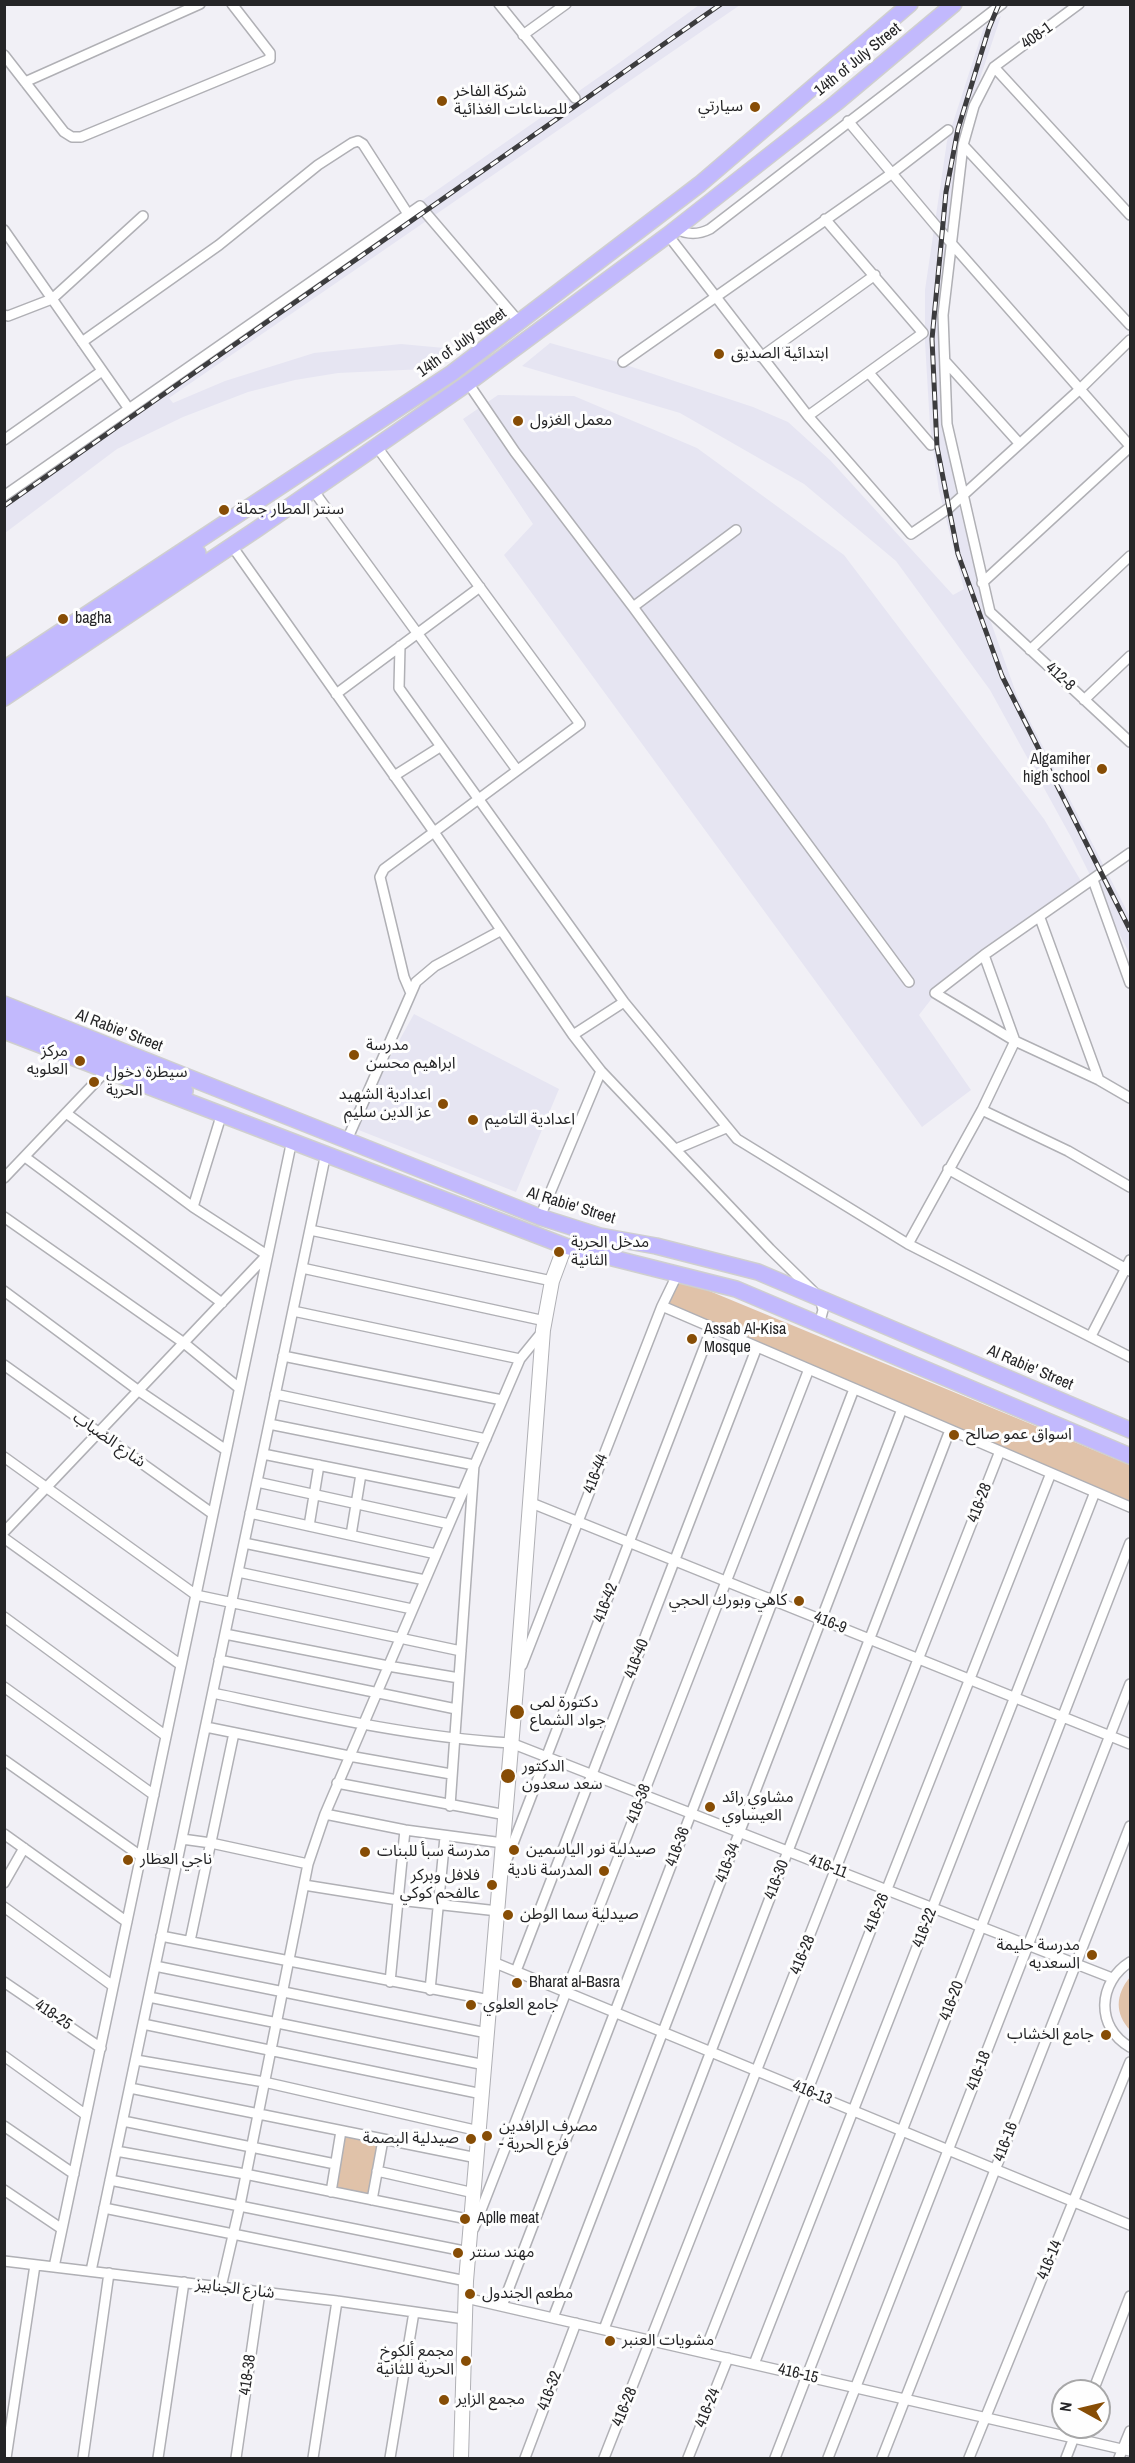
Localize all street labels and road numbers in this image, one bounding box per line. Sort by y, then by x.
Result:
street label: 408-1 [1018,18,1056,54]
street label: 14th of July Street [811,19,905,101]
street label: 14th of July Street [414,304,510,382]
street label: 412-8 [1041,659,1079,695]
street label: Al Rabie' Street [73,1006,165,1056]
street label: Al Rabie' Street [524,1183,618,1229]
street label: Al Rabie' Street [984,1341,1076,1395]
street label: شارع الضباب [69,1408,149,1472]
street label: 416-44 [580,1451,612,1497]
street label: 416-28 [964,1480,996,1526]
street label: 416-42 [590,1580,622,1626]
street label: 416-9 [811,1608,849,1638]
street label: 416-40 [621,1636,653,1682]
street label: 416-38 [623,1781,655,1827]
street label: 416-36 [662,1824,694,1870]
street label: 416-34 [712,1840,744,1886]
street label: 416-11 [806,1851,850,1883]
street label: 416-30 [761,1857,793,1903]
street label: 416-26 [860,1890,894,1936]
street label: 416-22 [909,1905,941,1951]
street label: 416-28 [786,1932,820,1978]
street label: 416-20 [936,1978,968,2024]
street label: 418-25 [31,1996,75,2034]
street label: 416-18 [963,2048,995,2094]
street label: 416-13 [789,2076,835,2110]
street label: 416-16 [990,2119,1022,2165]
street label: 416-14 [1033,2237,1067,2283]
street label: شارع الجنابيز [194,2275,276,2303]
street label: 418-38 [236,2353,260,2397]
street label: 416-15 [776,2360,820,2388]
street label: 416-32 [534,2368,566,2414]
street label: 416-28 [608,2384,642,2430]
street label: 416-24 [691,2385,725,2431]

